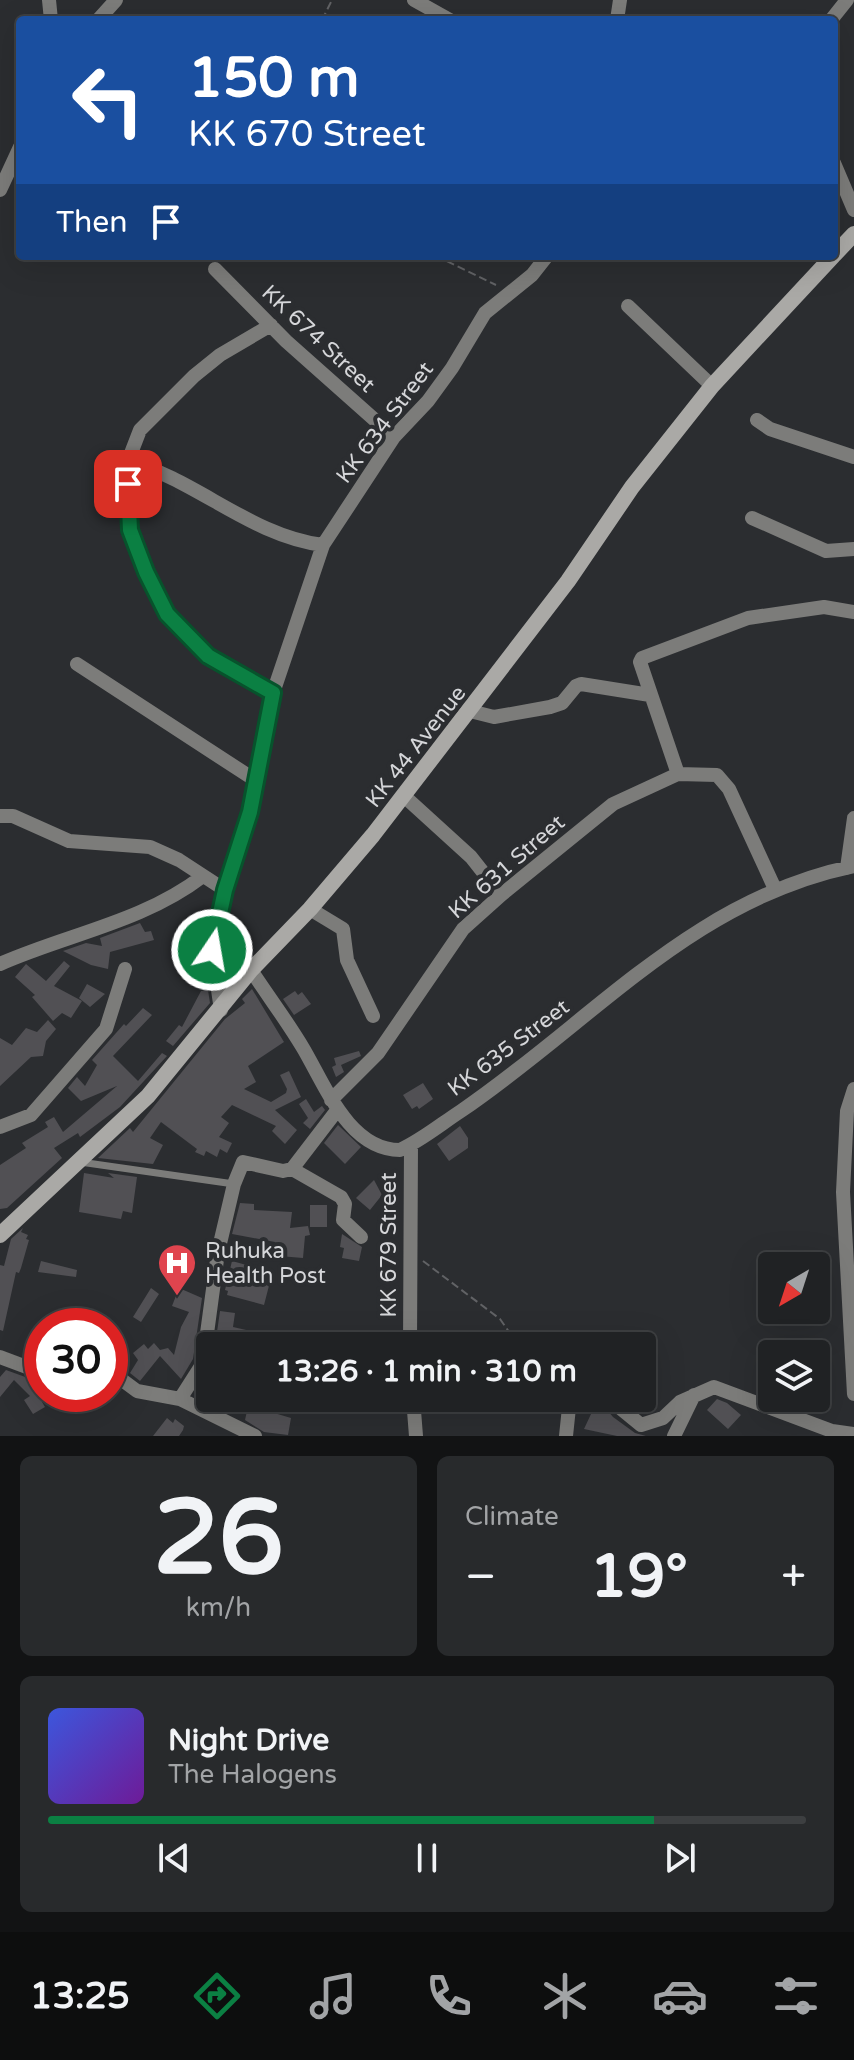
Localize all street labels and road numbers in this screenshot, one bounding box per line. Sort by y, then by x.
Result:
street label: KK 674 Street [256,280,380,398]
street label: KK 634 Street [331,357,439,488]
street label: KK 44 Avenue [360,681,471,813]
street label: KK 631 Street [443,809,570,924]
street label: KK 635 Street [443,994,574,1102]
street label: KK 679 Street [376,1172,402,1318]

